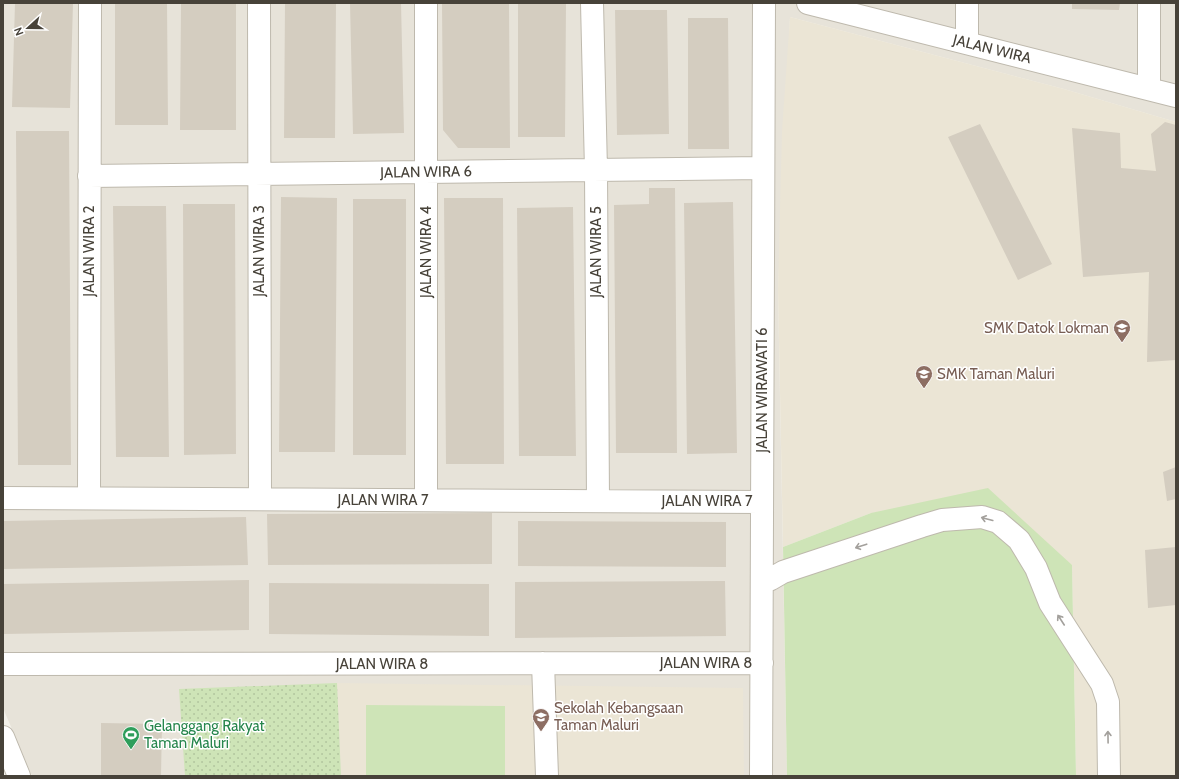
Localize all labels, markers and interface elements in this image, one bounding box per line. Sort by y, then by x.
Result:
north arrow [8,8,48,48]
text: N [11,25,27,38]
street label: JALAN WIRA [950,30,1034,68]
street label: JALAN WIRA 6 [379,162,472,182]
street label: JALAN WIRA 2 [80,205,98,298]
street label: JALAN WIRA 3 [250,205,268,298]
street label: JALAN WIRA 4 [417,206,435,299]
street label: JALAN WIRA 5 [587,206,605,299]
school or university icon: SMK Datok Lokman [1112,318,1132,343]
place label: SMK Datok Lokman [984,319,1109,337]
street label: JALAN WIRAWATI 6 [753,327,771,454]
school or university icon: SMK Taman Maluri [914,364,934,389]
place label: SMK Taman Maluri [937,365,1055,383]
street label: JALAN WIRA 7 [337,491,429,509]
street label: JALAN WIRA 7 [661,492,753,510]
one-way arrow [981,514,994,522]
one-way arrow [855,543,868,550]
one-way arrow [1056,614,1064,626]
street label: JALAN WIRA 8 [659,654,752,672]
street label: JALAN WIRA 8 [335,655,428,673]
place label: Sekolah Kebangsaan Taman Maluri [554,699,683,734]
school or university icon: Sekolah Kebangsaan Taman Maluri [531,707,551,732]
place label: Gelanggang Rakyat Taman Maluri [144,717,265,752]
sports icon: Gelanggang Rakyat Taman Maluri [121,725,141,750]
one-way arrow [1104,731,1112,744]

